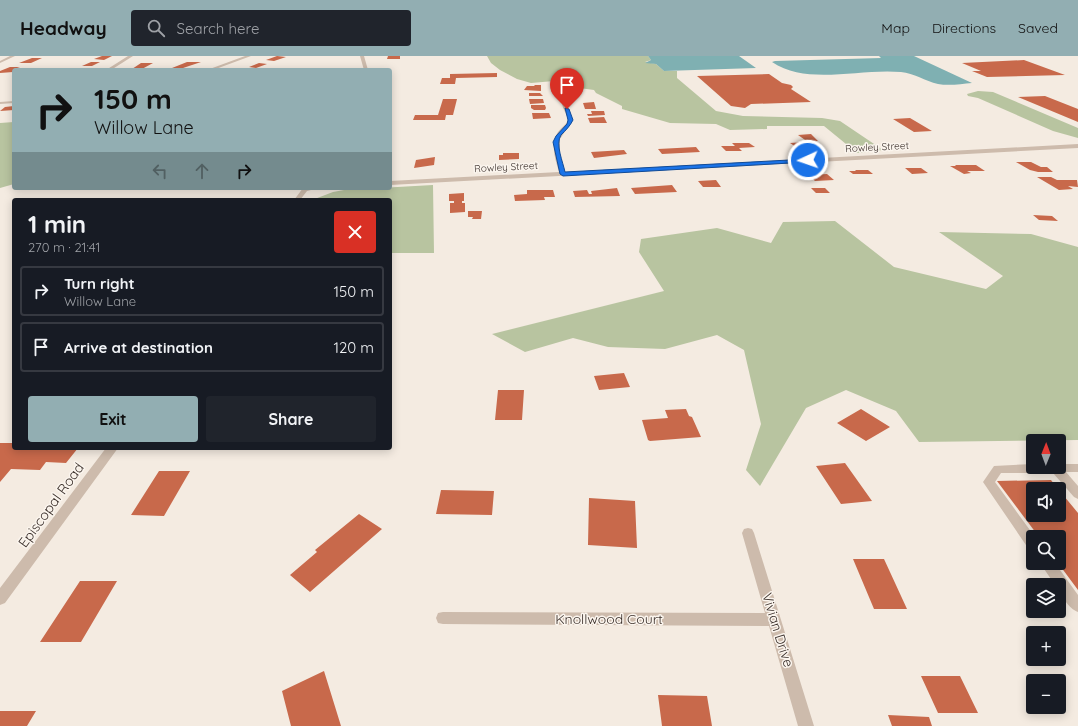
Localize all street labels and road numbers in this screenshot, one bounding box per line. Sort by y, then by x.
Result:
street label: Rowley Street [845,139,910,155]
street label: Rowley Street [474,159,539,175]
street label: Episcopal Road [14,459,88,551]
street label: Vivian Drive [758,591,798,669]
street label: Knollwood Court [555,610,663,628]

